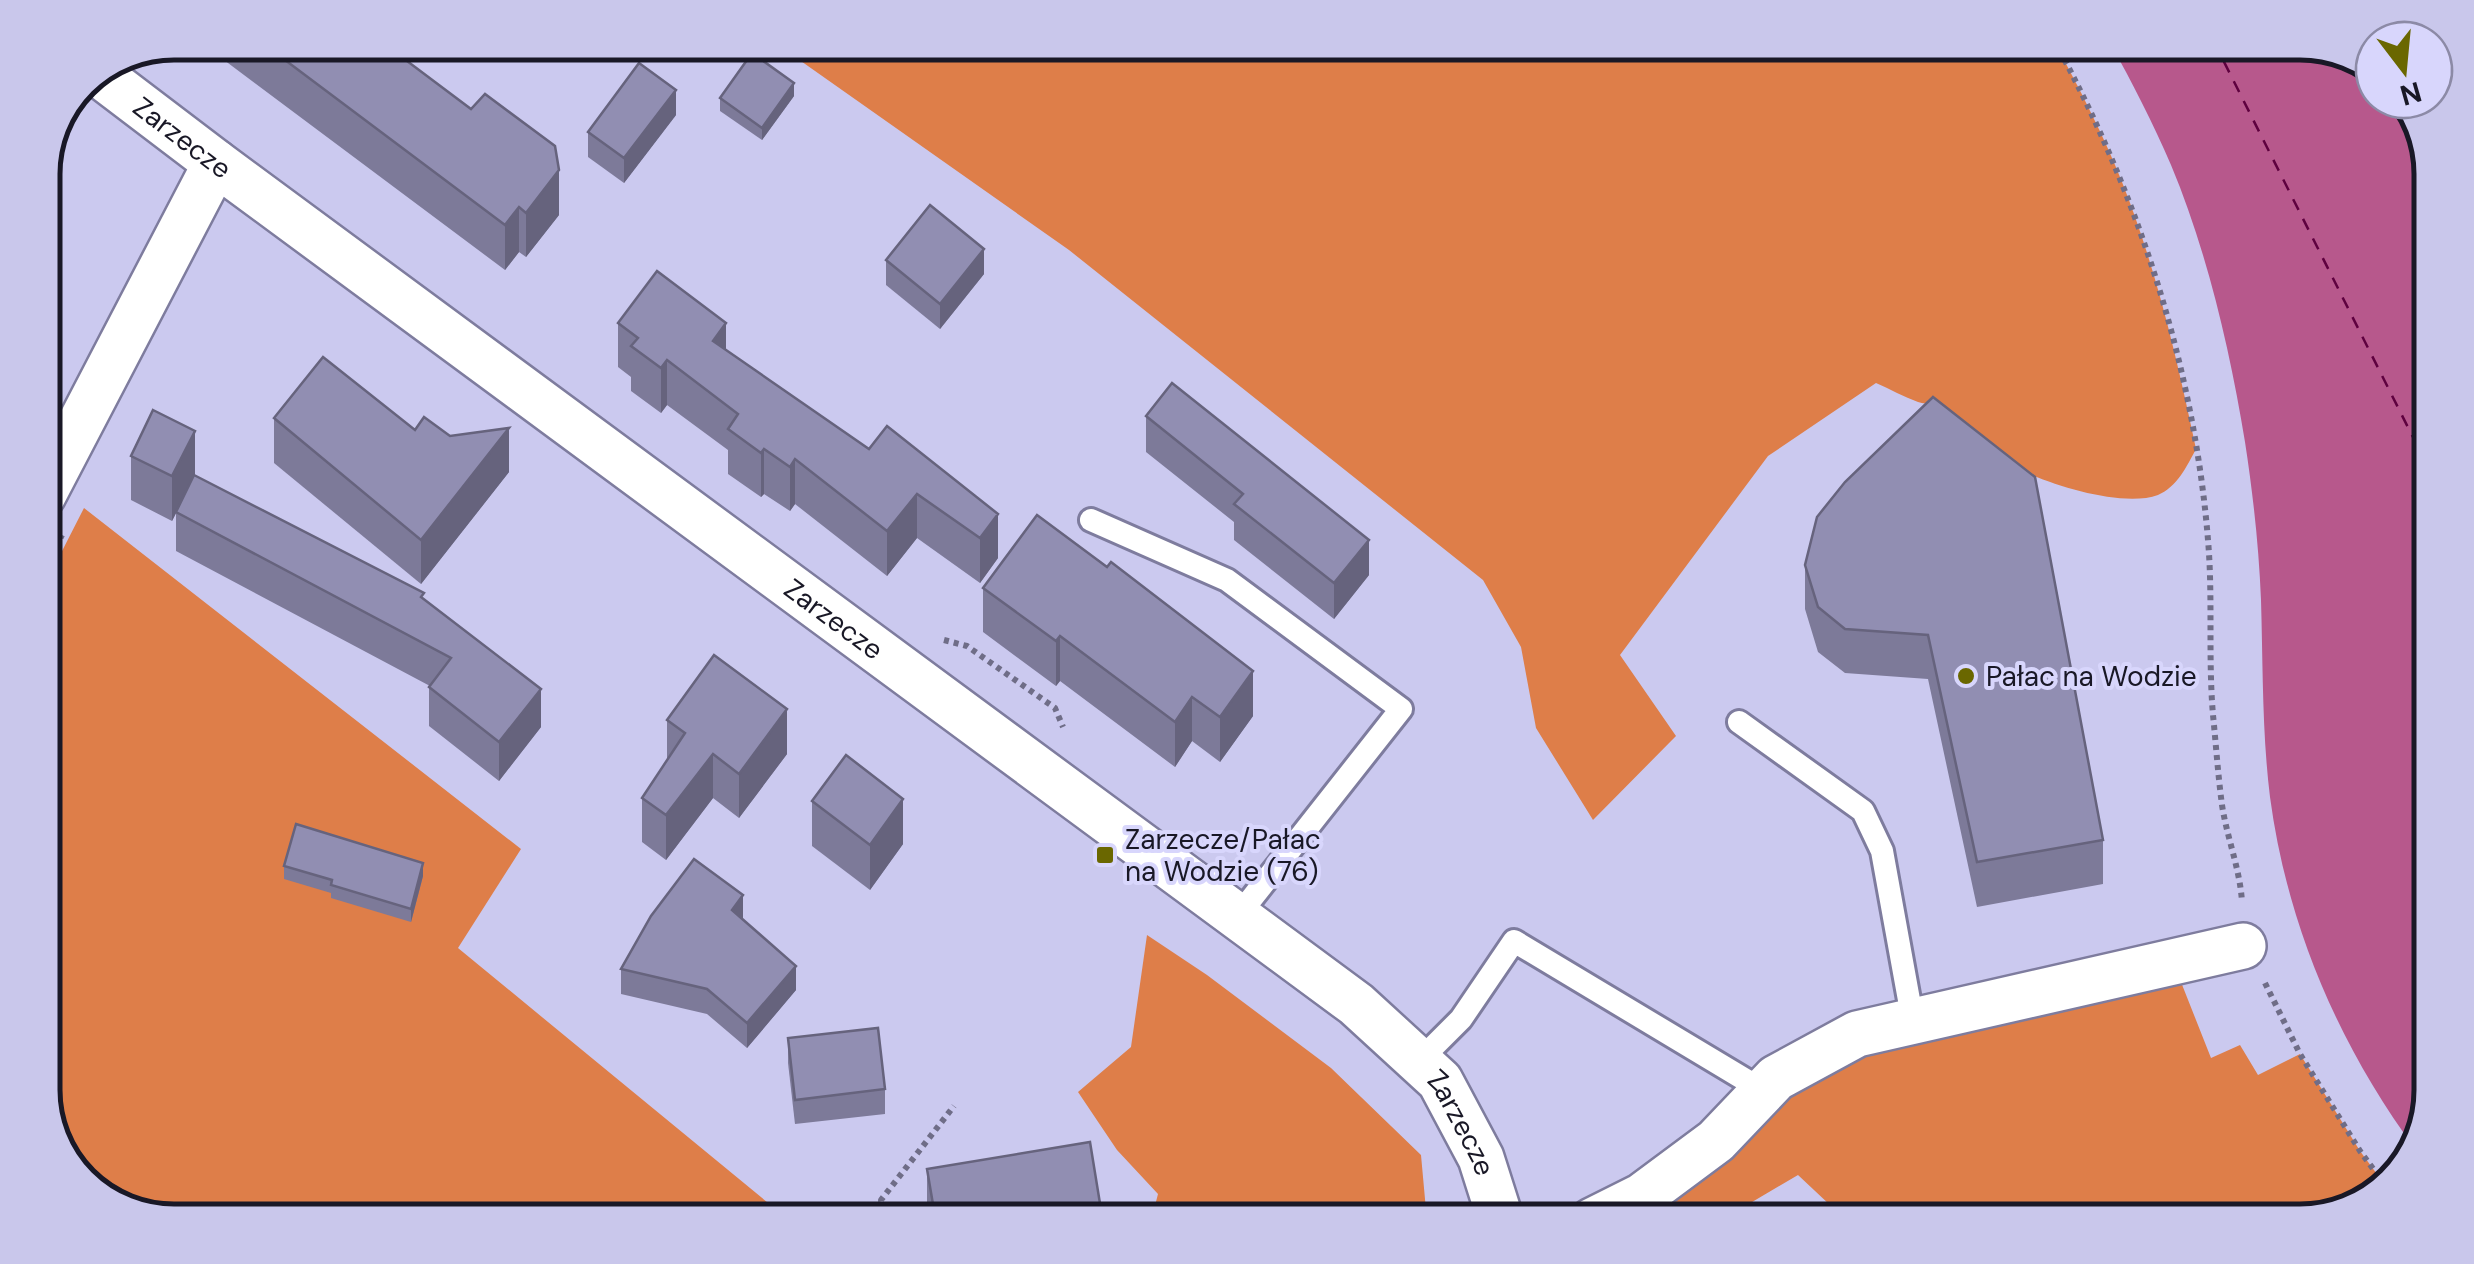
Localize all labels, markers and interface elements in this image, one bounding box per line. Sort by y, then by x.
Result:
north arrow [2354,20,2454,120]
text: N [2396,73,2426,114]
street label: Zarzecze [126,89,239,187]
street label: Zarzecze [777,571,891,668]
place label: Pałac na Wodzie [1986,658,2197,695]
marker: Pałac na Wodzie [1955,665,1977,687]
place label: Zarzecze/Pałac na Wodzie (76) [1125,821,1321,890]
marker: Zarzecze/Pałac na Wodzie (76) [1094,844,1116,866]
street label: Zarzecze [1420,1061,1503,1180]

